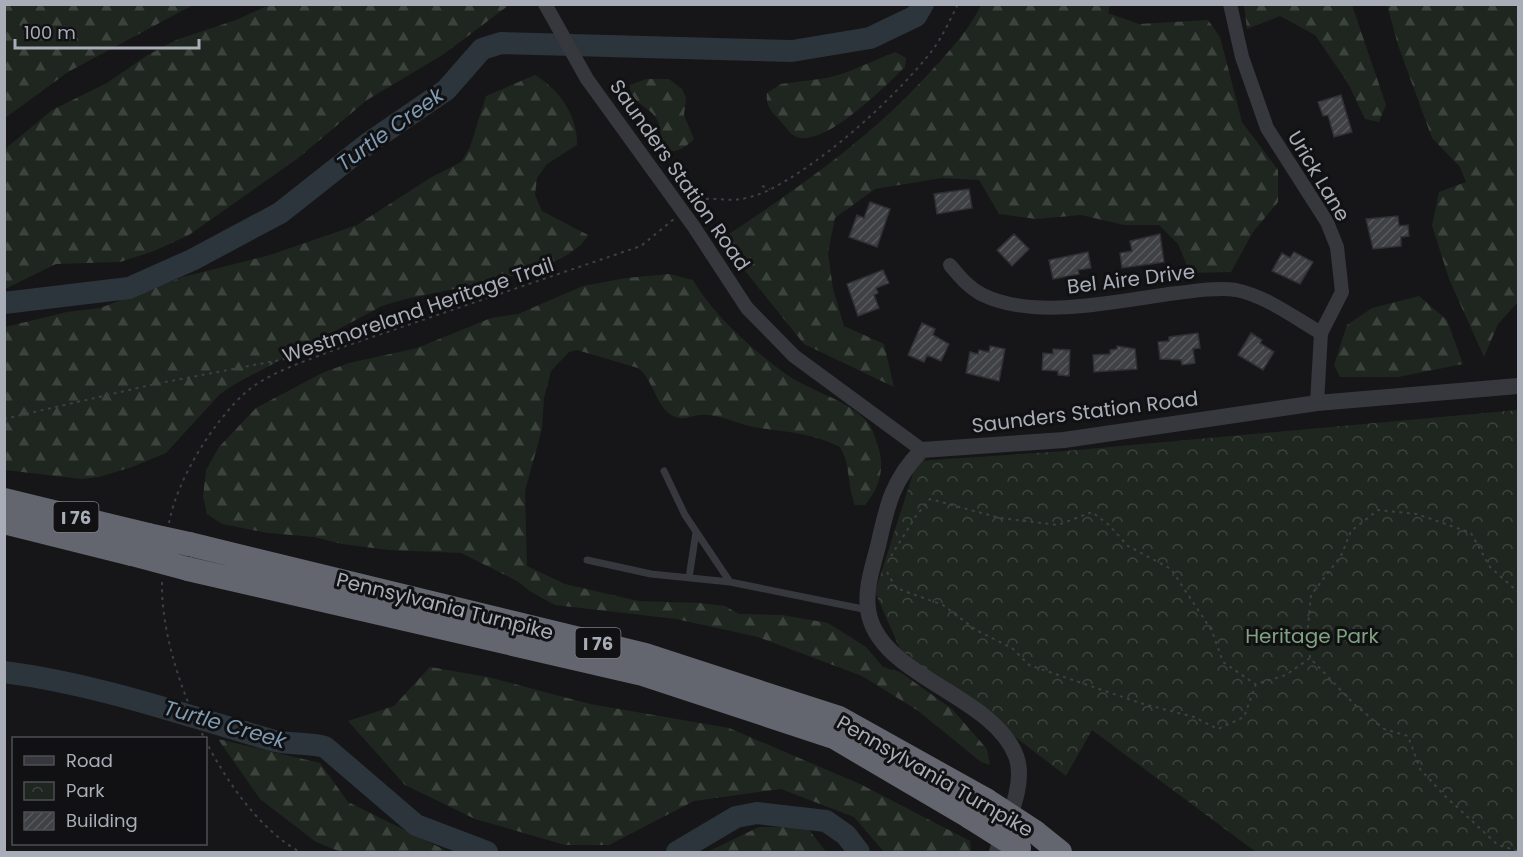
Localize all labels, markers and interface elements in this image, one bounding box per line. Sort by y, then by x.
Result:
scale bar [15,12,200,50]
text: 100 m [24,20,76,45]
street label: Saunders Station Road [603,74,757,276]
water label: Turtle Creek [331,80,450,178]
street label: Urick Lane [1281,125,1357,227]
street label: Westmoreland Heritage Trail [279,250,557,370]
street label: Bel Aire Drive [1065,257,1197,301]
street label: Saunders Station Road [970,384,1200,440]
road number: I 76 [54,502,98,532]
street label: Pennsylvania Turnpike [334,565,556,647]
park label: Heritage Park [1245,622,1379,650]
road number: I 76 [576,628,620,658]
water label: Turtle Creek [161,693,291,756]
street label: Pennsylvania Turnpike [832,708,1038,844]
legend [12,737,207,845]
text: Road [66,748,113,773]
text: Park [66,778,105,803]
text: Building [66,808,138,833]

